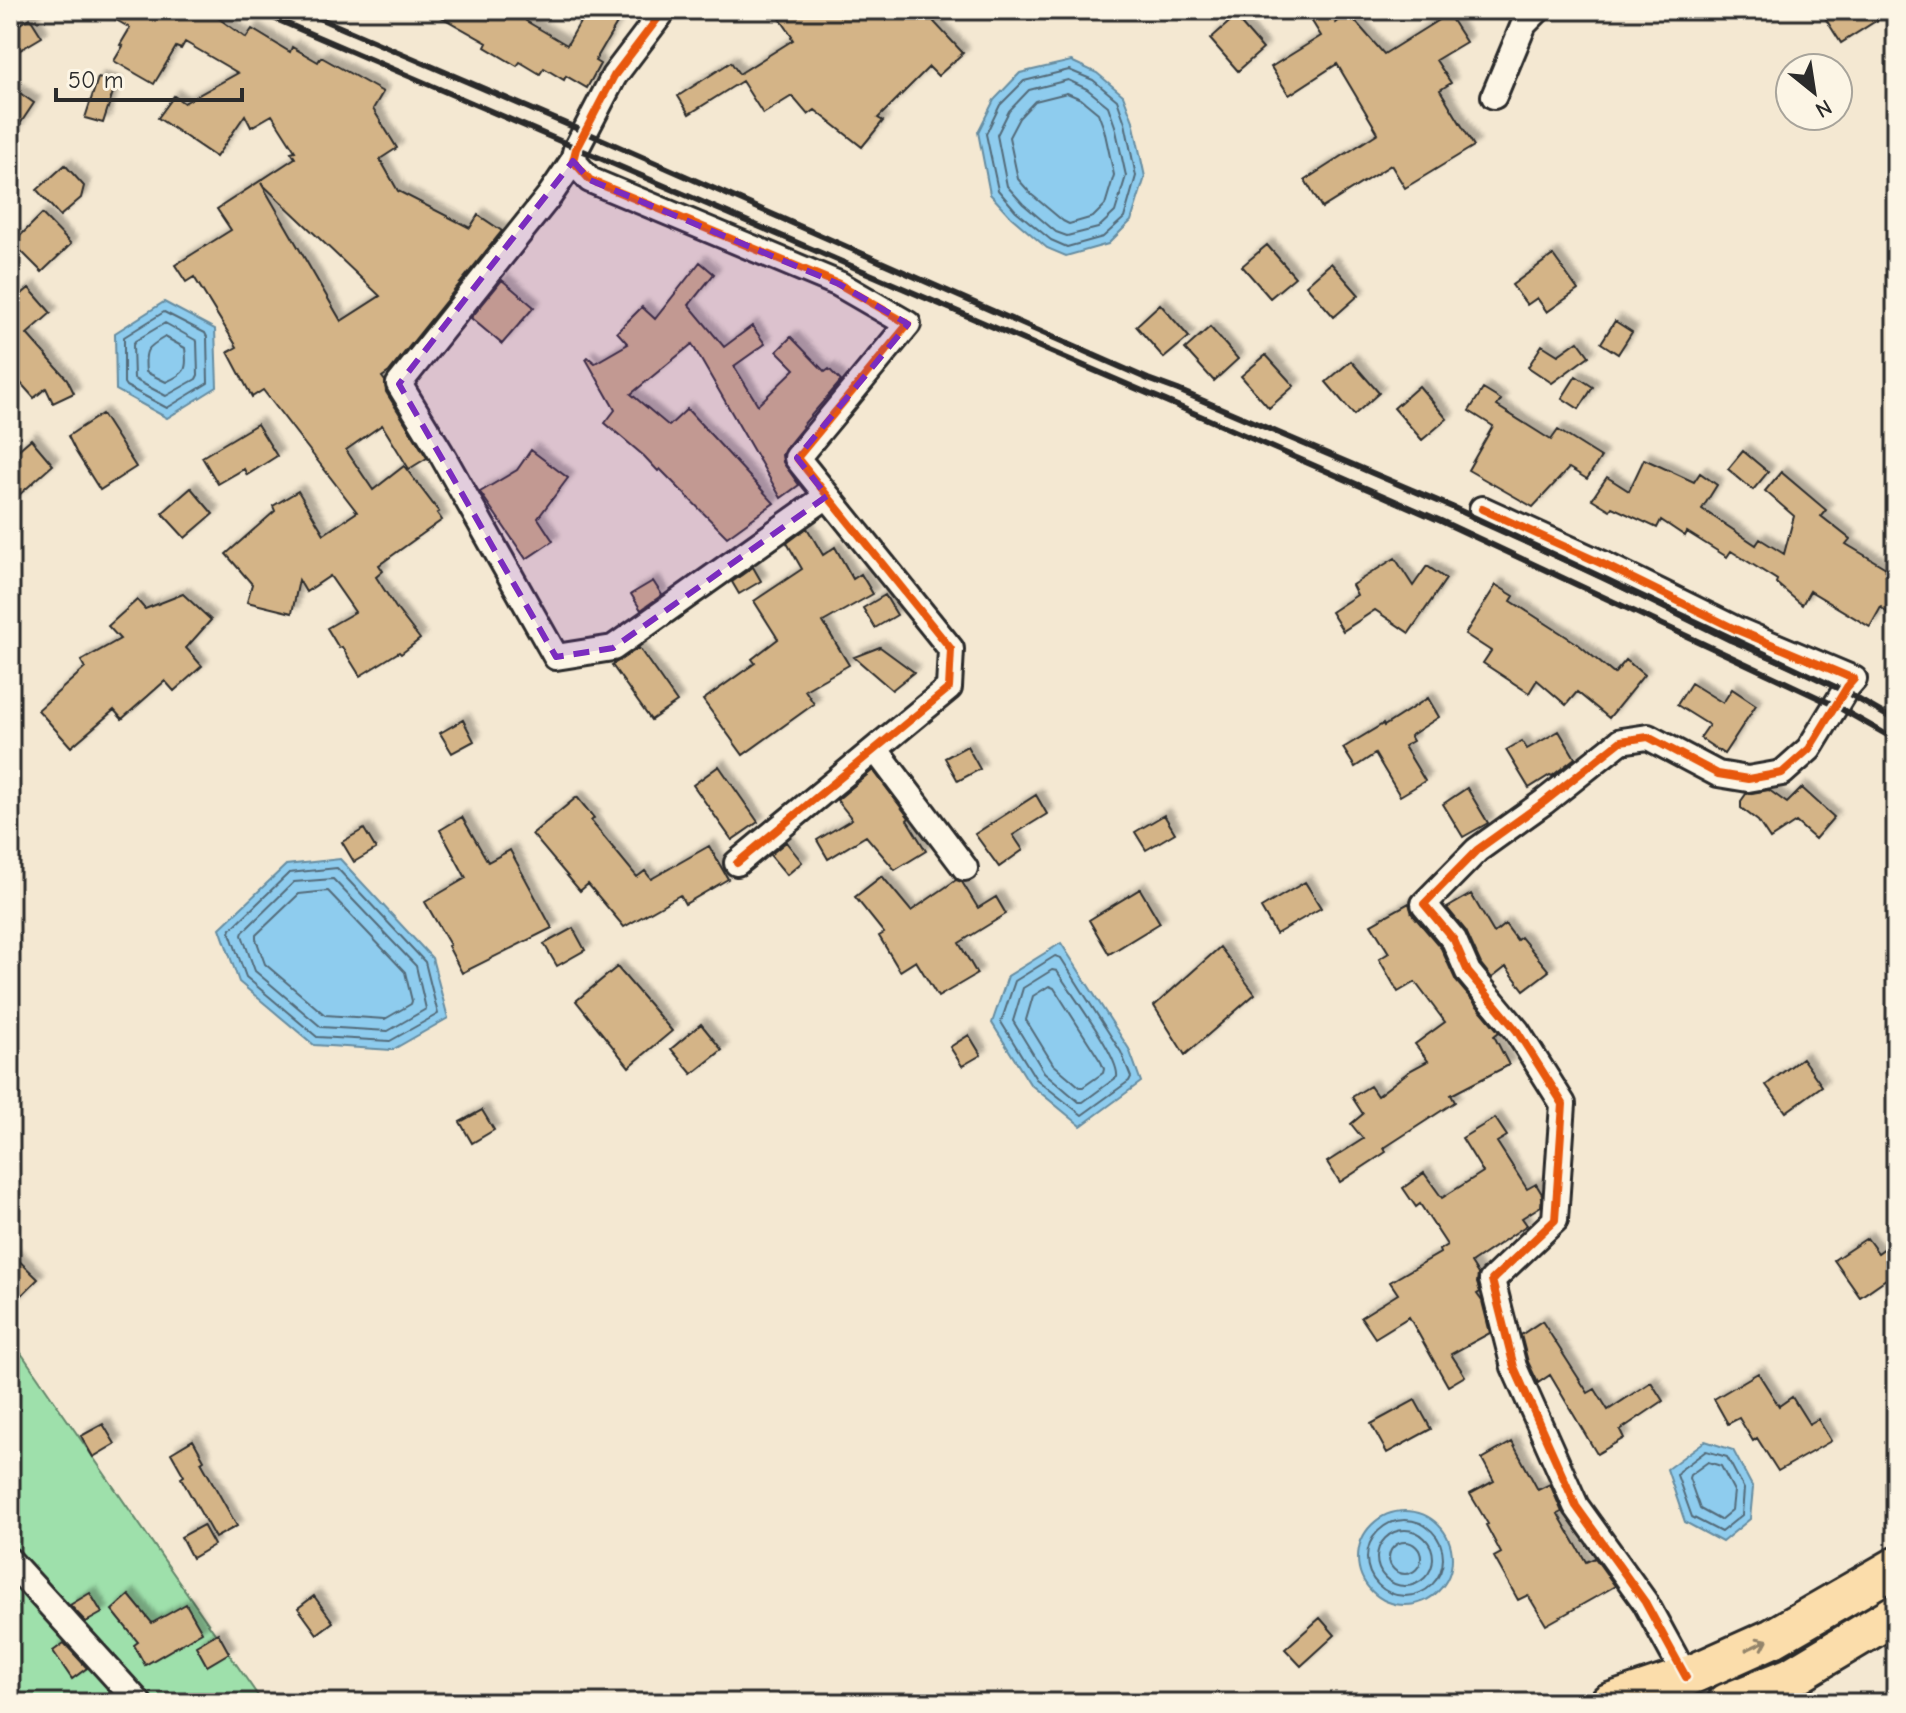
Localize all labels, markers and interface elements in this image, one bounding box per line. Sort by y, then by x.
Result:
scale bar [56,52,242,102]
north arrow [1774,52,1854,132]
text: 50 m [68,66,124,94]
text: N [1811,94,1836,123]
one-way arrow [1745,1637,1769,1652]

